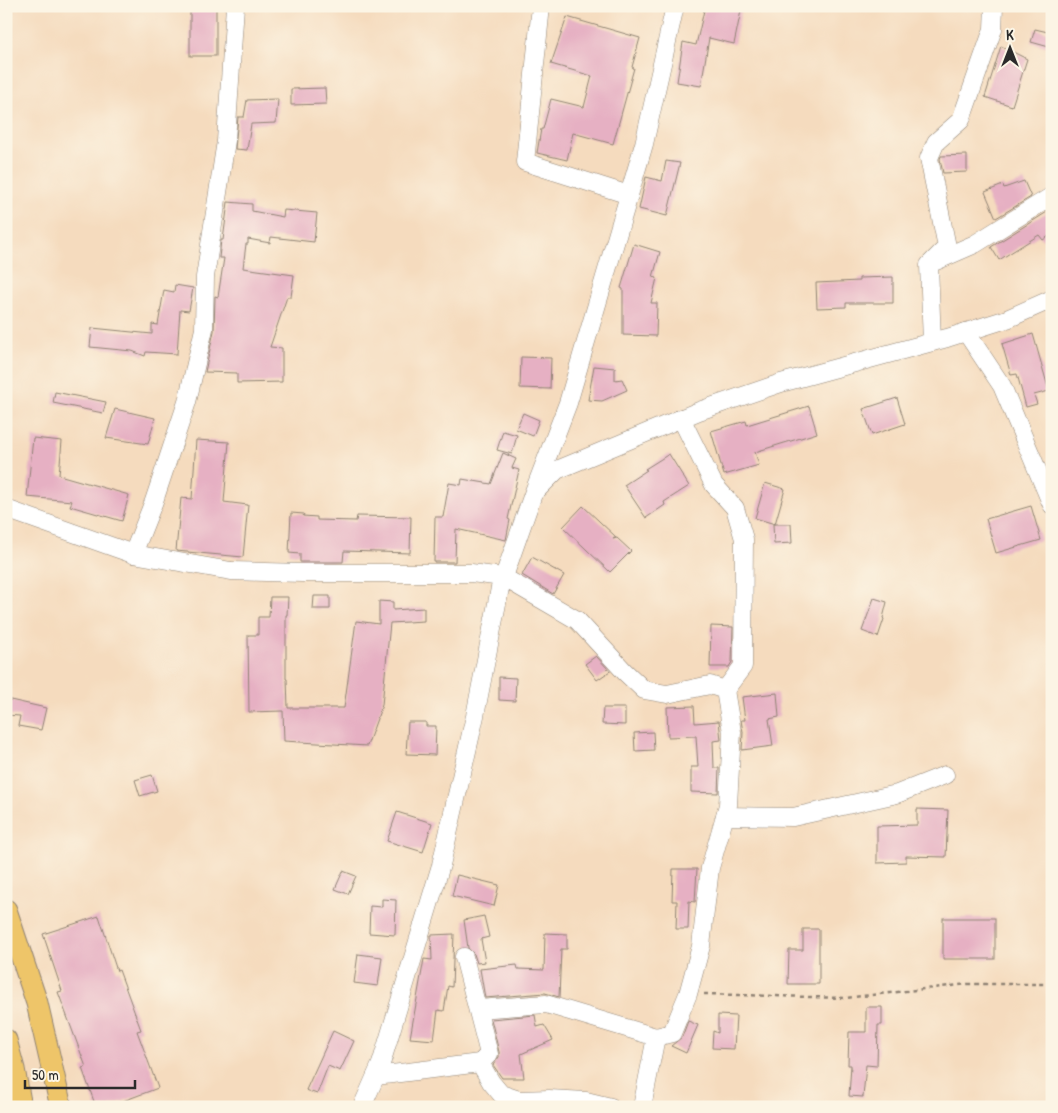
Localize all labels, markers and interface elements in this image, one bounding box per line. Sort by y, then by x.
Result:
north arrow [986,22,1036,72]
text: K [1006,25,1014,44]
scale bar [25,1058,135,1090]
text: 50 m [32,1064,59,1085]

